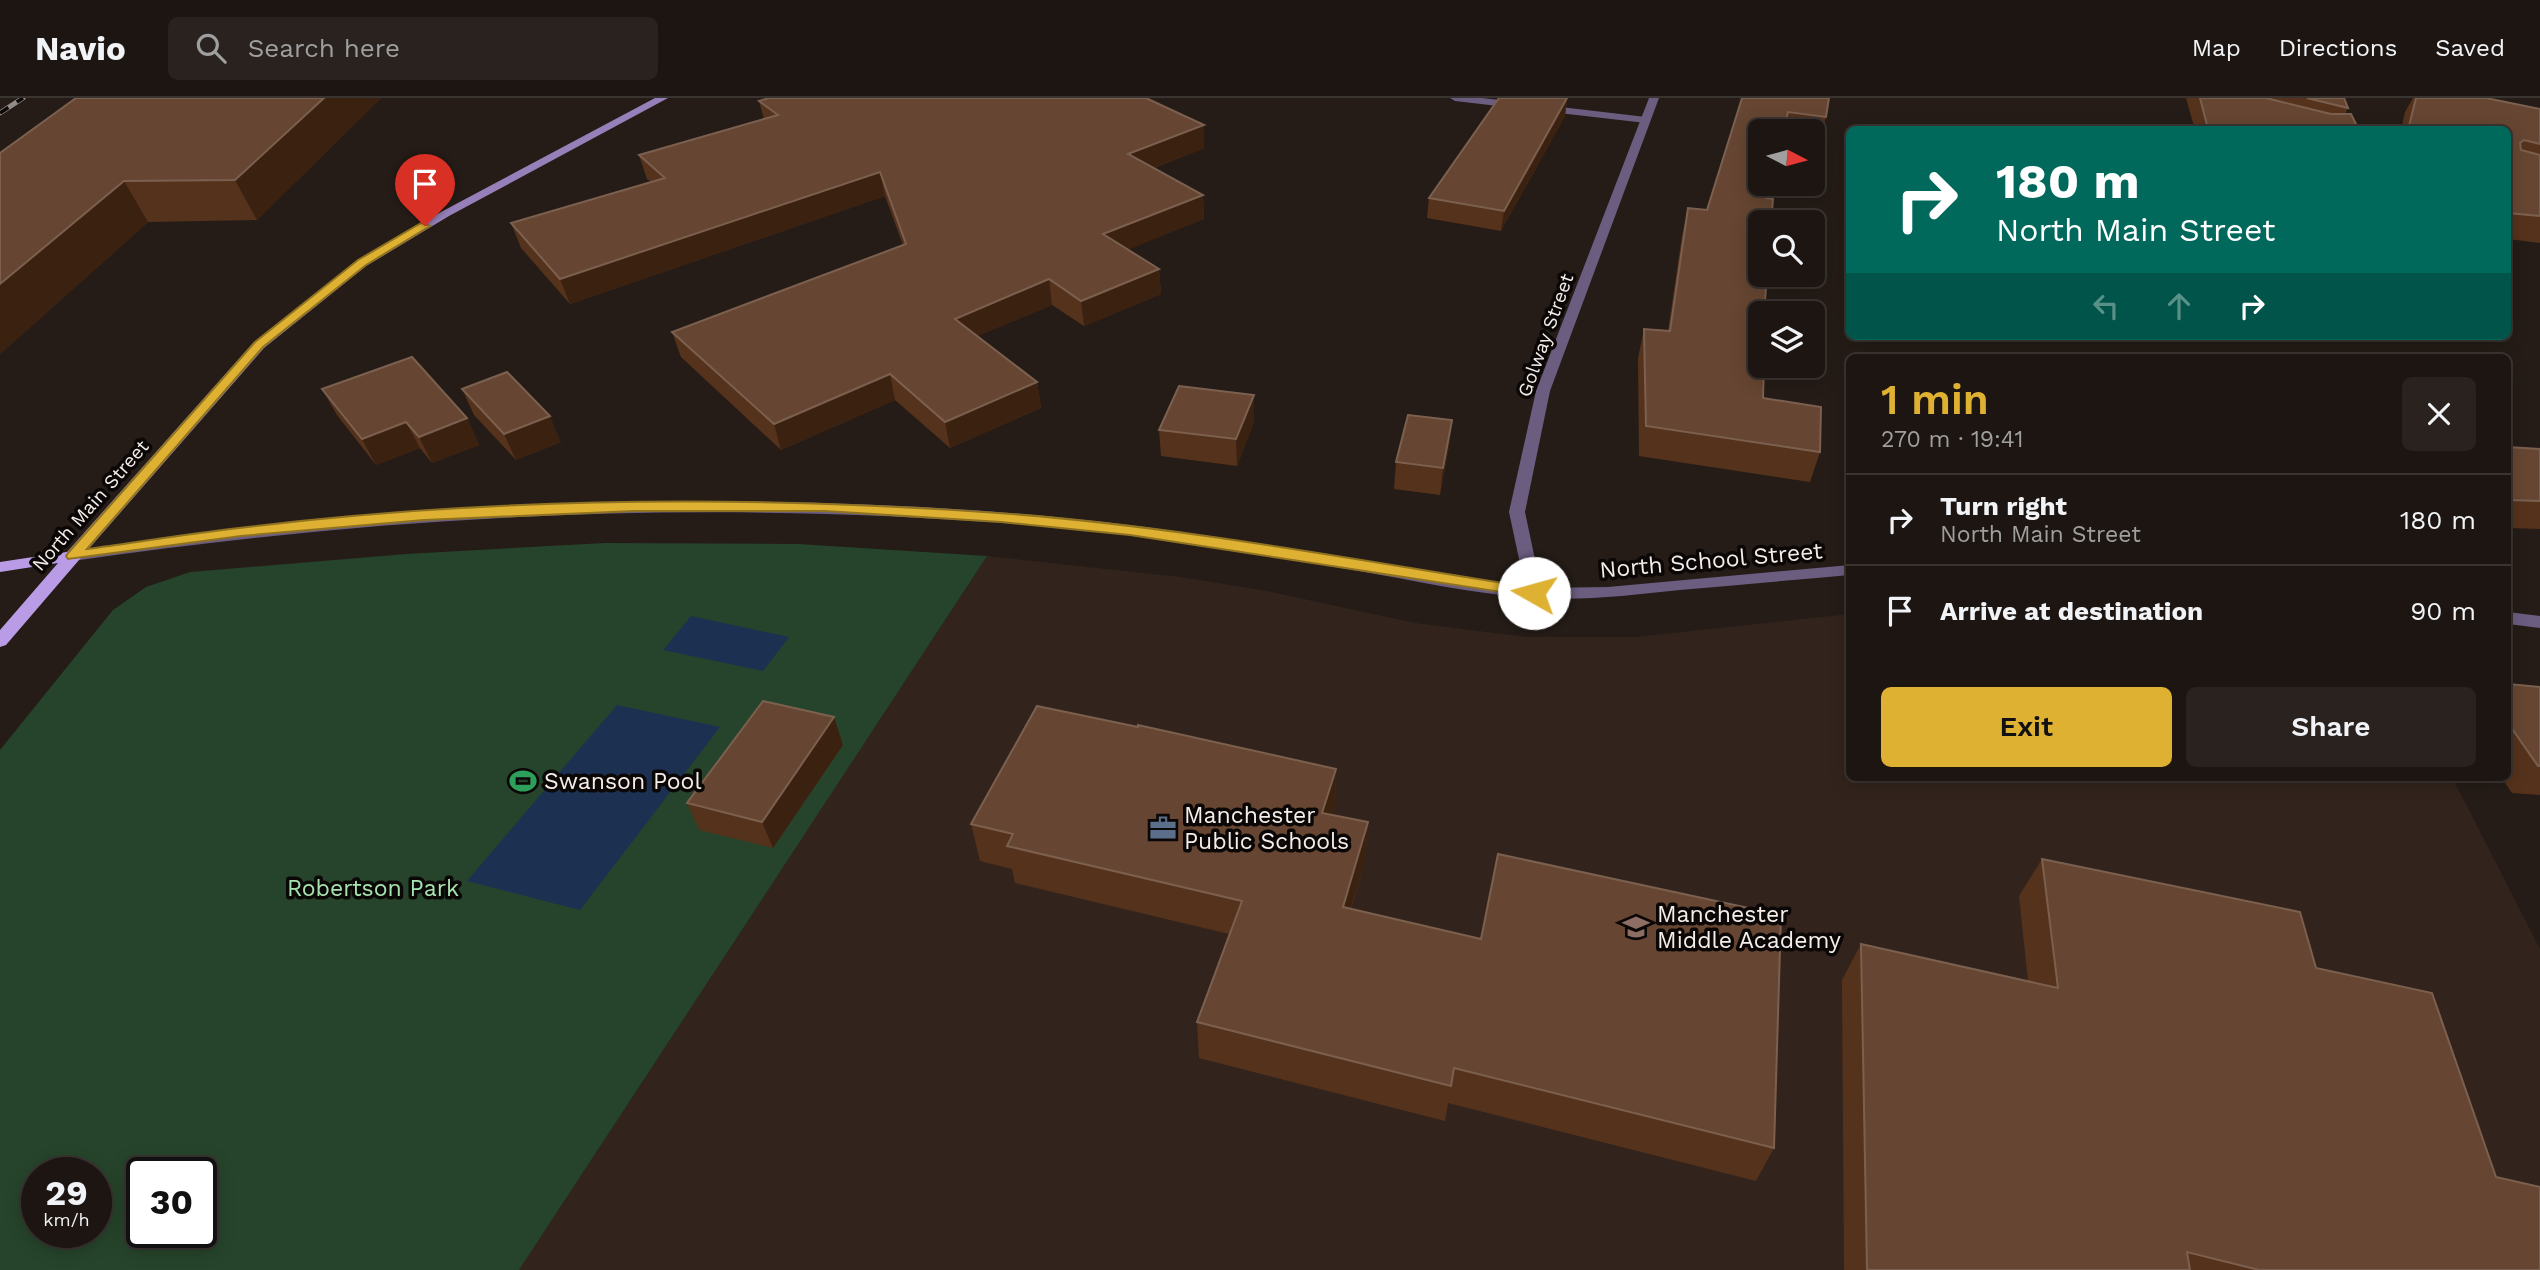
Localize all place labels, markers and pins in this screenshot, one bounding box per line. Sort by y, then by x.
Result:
pin [395,154,455,226]
sports icon: Swanson Pool [508,766,538,796]
place label: Swanson Pool [544,768,701,795]
place label: Manchester Public Schools [1184,802,1349,855]
office icon: Manchester Public Schools [1148,813,1178,843]
place label: Manchester Middle Academy [1657,901,1841,954]
school or university icon: Manchester Middle Academy [1621,912,1651,942]

